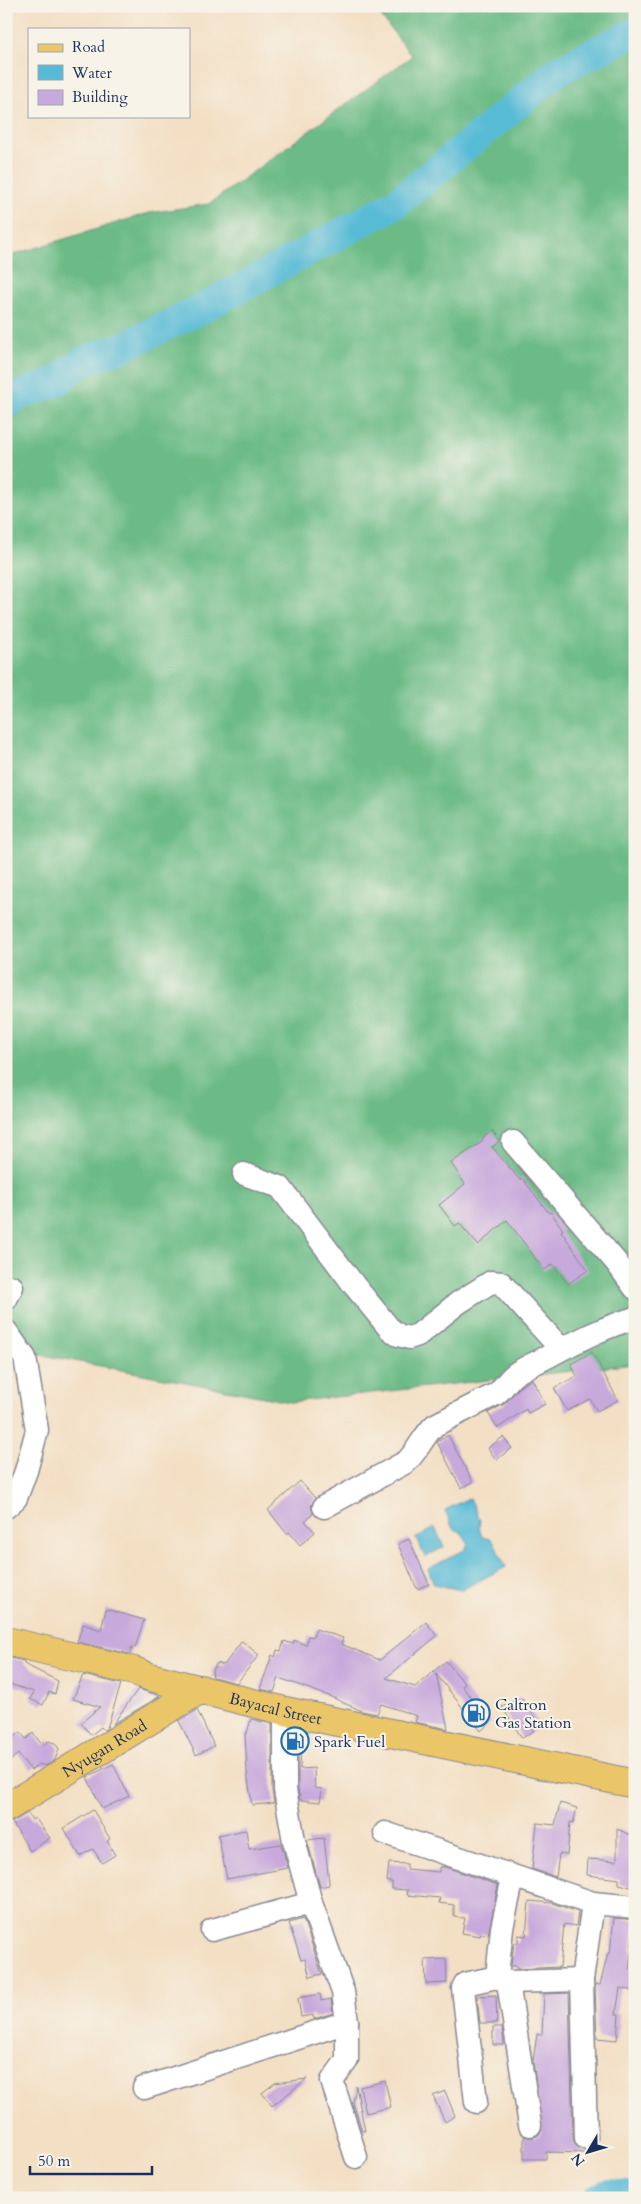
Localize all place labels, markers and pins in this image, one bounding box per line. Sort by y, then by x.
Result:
place label: Caltron Gas Station [495,1694,572,1734]
fuel station icon: Caltron Gas Station [461,1698,491,1728]
fuel station icon: Spark Fuel [280,1726,310,1756]
place label: Spark Fuel [314,1731,385,1753]

